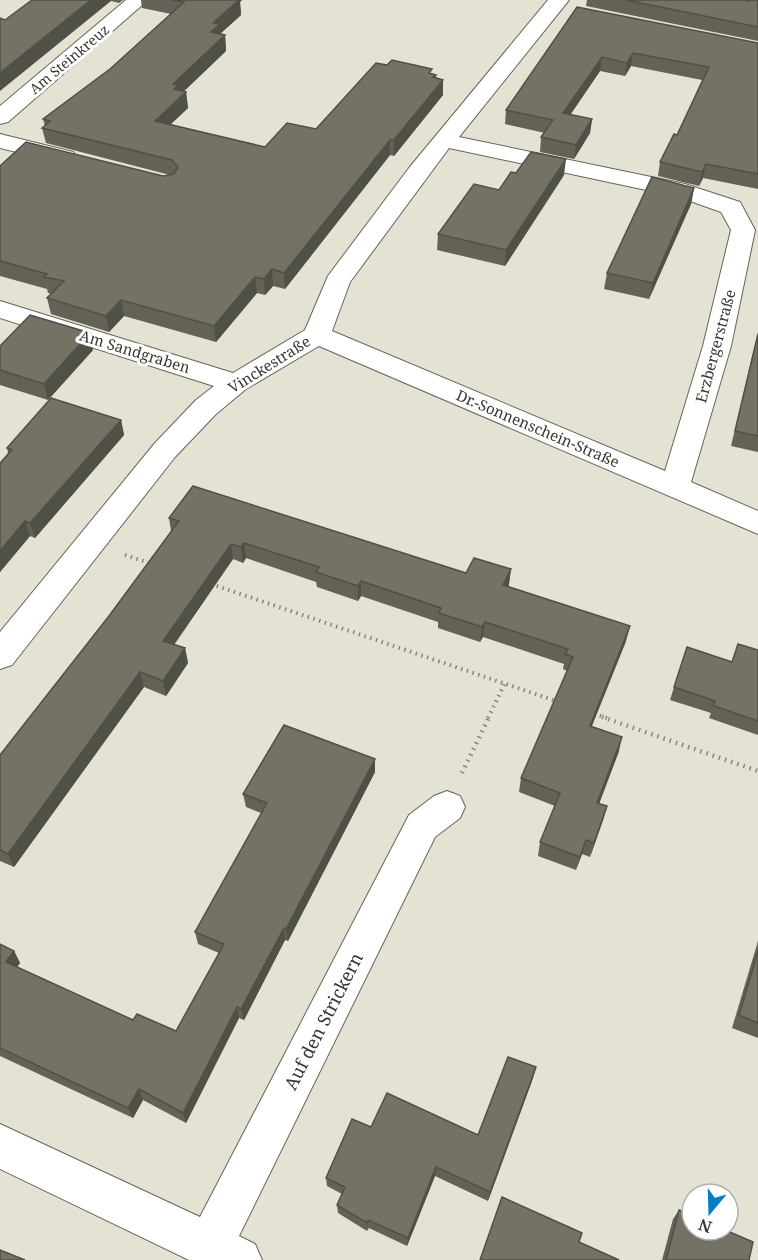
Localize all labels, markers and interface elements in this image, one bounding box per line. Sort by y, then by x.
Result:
street label: Am Steinkreuz [25,20,113,98]
street label: Erzbergerstraße [690,287,740,405]
street label: Am Sandgraben [77,325,193,377]
street label: Vinckestraße [224,331,314,397]
street label: Dr.-Sonnenschein-Straße [453,385,623,471]
street label: Auf den Strickern [278,948,368,1094]
north arrow [680,1182,740,1242]
text: N [695,1214,715,1239]

